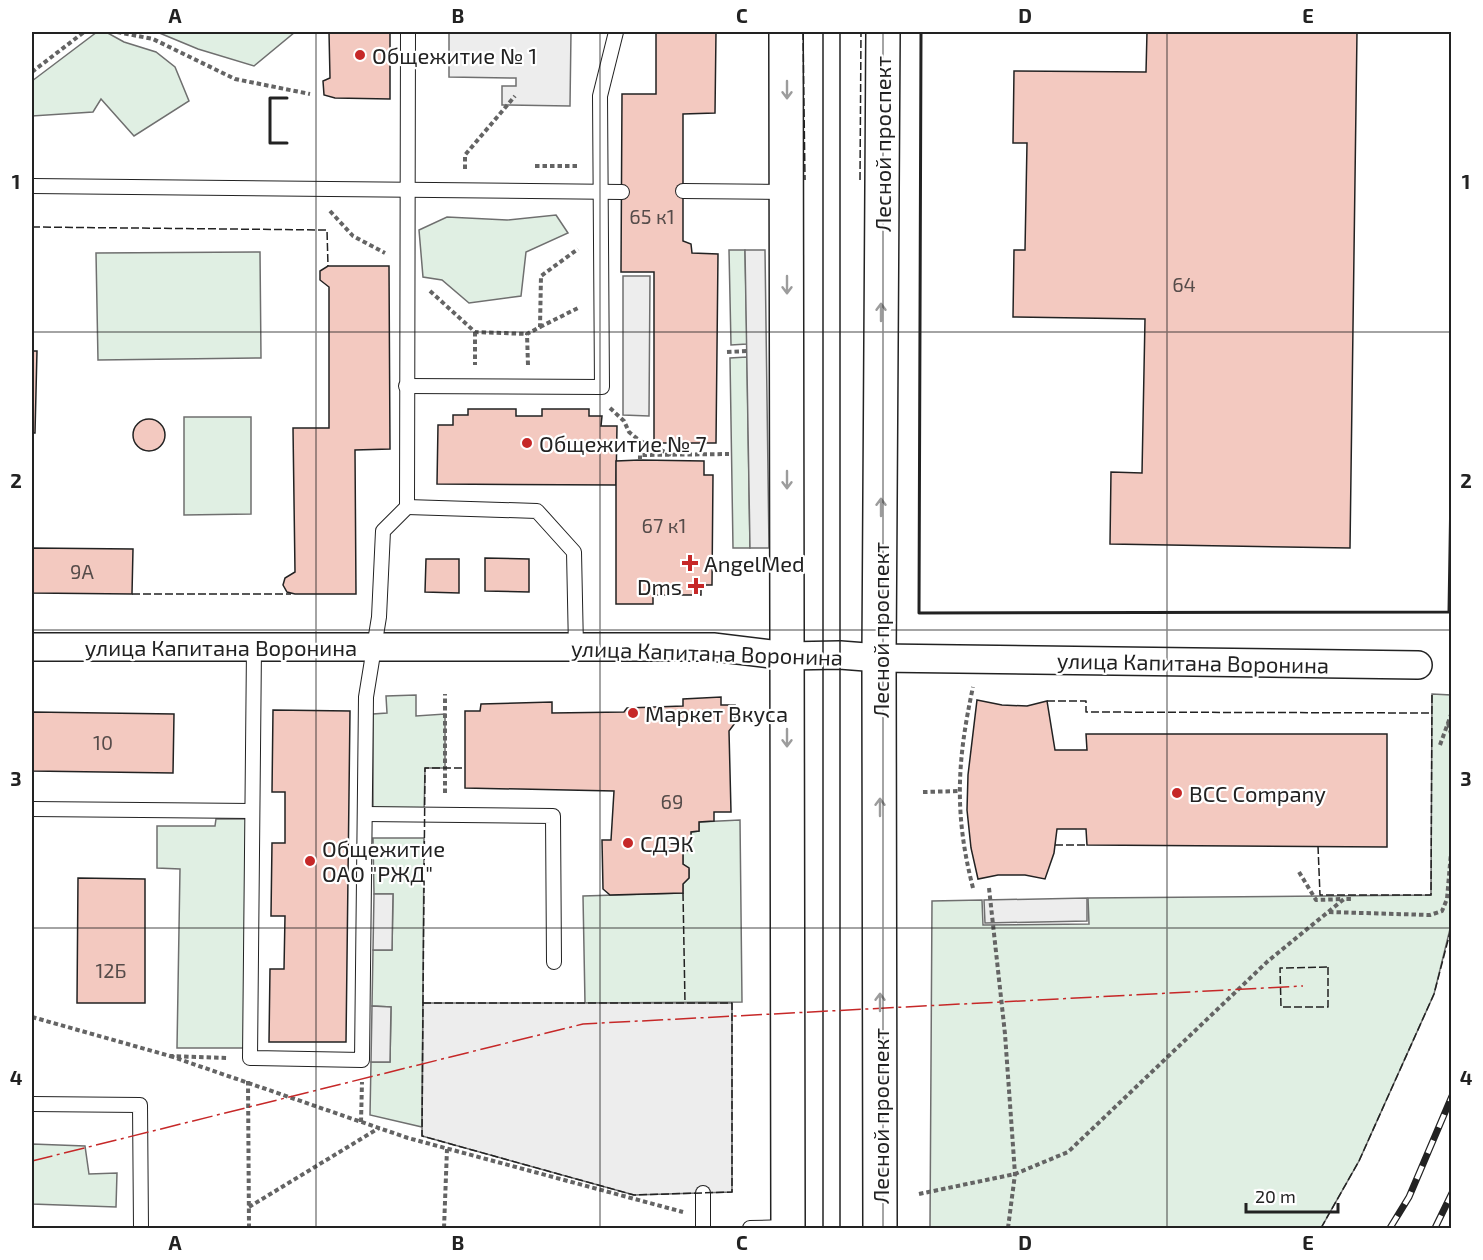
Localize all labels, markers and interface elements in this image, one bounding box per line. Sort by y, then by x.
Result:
text: A [168,3,182,27]
text: B [452,3,464,27]
text: C [736,3,748,27]
text: D [1018,3,1032,27]
text: E [1302,3,1314,27]
place label: Общежитие № 1 [372,42,537,68]
marker: Общежитие № 1 [353,48,367,62]
street label: Лесной проспект [869,56,895,232]
one-way arrow [781,79,793,99]
text: 1 [12,169,20,193]
text: 1 [1462,169,1470,193]
house number: 65 к1 [629,204,675,228]
house number: 64 [1172,272,1196,296]
one-way arrow [781,274,793,294]
one-way arrow [876,303,887,323]
place label: Общежитие № 7 [539,430,707,456]
marker: Общежитие № 7 [520,436,534,450]
text: 2 [10,468,22,492]
text: 2 [1460,468,1472,492]
one-way arrow [781,469,793,489]
one-way arrow [875,498,886,518]
house number: 67 к1 [642,513,686,537]
street label: Лесной проспект [867,542,893,718]
place label: AngelMed [704,550,805,576]
marker: AngelMed [681,554,699,572]
house number: 9А [70,559,94,583]
place label: Dms [637,573,682,599]
marker: Dms [687,577,705,595]
street label: улица Капитана Воронина [85,634,357,661]
street label: улица Капитана Воронина [570,634,844,671]
street label: улица Капитана Воронина [1057,647,1329,678]
place label: Маркет Вкуса [645,700,788,727]
marker: Маркет Вкуса [626,706,640,720]
one-way arrow [781,727,793,747]
house number: 10 [93,730,113,754]
text: 3 [10,766,22,790]
text: 3 [1460,766,1472,790]
place label: BCC Company [1189,780,1326,806]
marker: BCC Company [1170,786,1184,800]
house number: 69 [661,789,683,813]
one-way arrow [874,798,886,818]
place label: СДЭК [640,830,694,856]
place label: Общежитие ОАО "РЖД" [322,835,445,886]
marker: СДЭК [621,836,635,850]
marker: Общежитие ОАО "РЖД" [303,854,317,868]
house number: 12Б [95,958,127,982]
one-way arrow [874,993,886,1013]
street label: Лесной проспект [867,1028,893,1204]
text: 4 [10,1065,23,1089]
text: 4 [1460,1065,1473,1089]
scale bar [1246,1176,1338,1214]
text: 20 m [1255,1185,1296,1207]
text: A [168,1230,182,1254]
text: B [452,1230,464,1254]
text: C [736,1230,748,1254]
text: D [1018,1230,1032,1254]
text: E [1302,1230,1314,1254]

